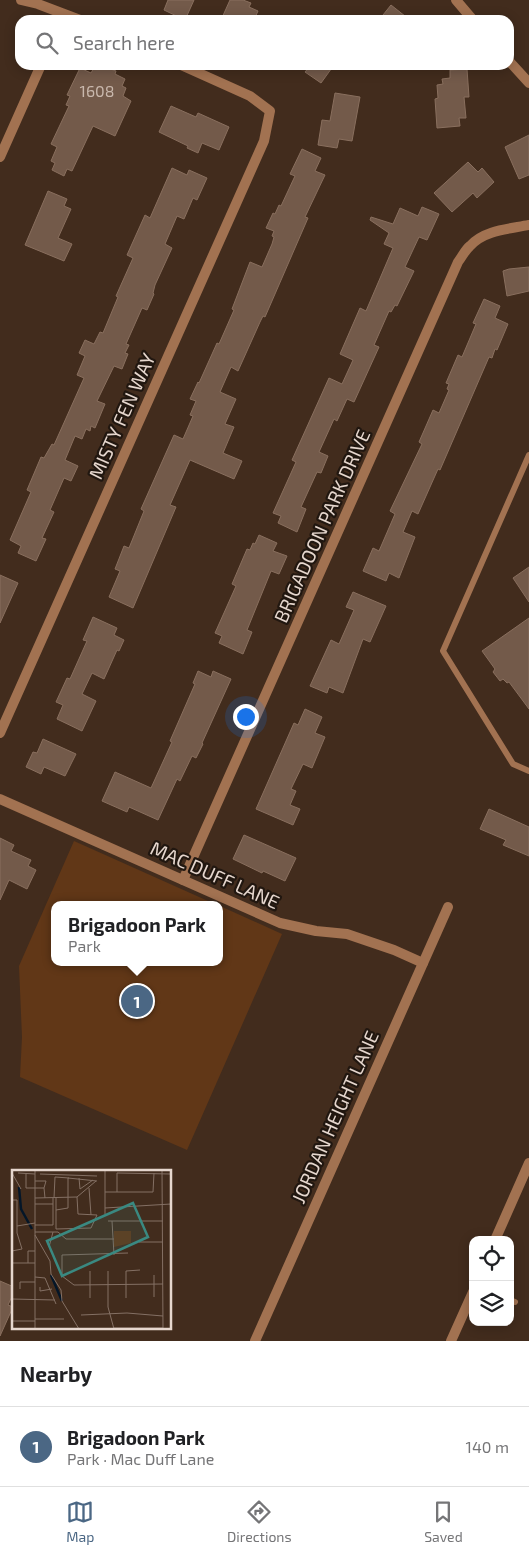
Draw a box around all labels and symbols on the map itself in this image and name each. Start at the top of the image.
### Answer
house number: 1608 [80,81,114,100]
street label: MISTY FEN WAY [84,349,160,482]
street label: BRIGADOON PARK DRIVE [269,426,375,626]
your location [233,704,259,730]
street label: MAC DUFF LANE [147,836,283,913]
pin: 1 [121,982,153,1020]
street label: JORDAN HEIGHT LANE [286,1027,383,1207]
inset map [12,1170,171,1328]

